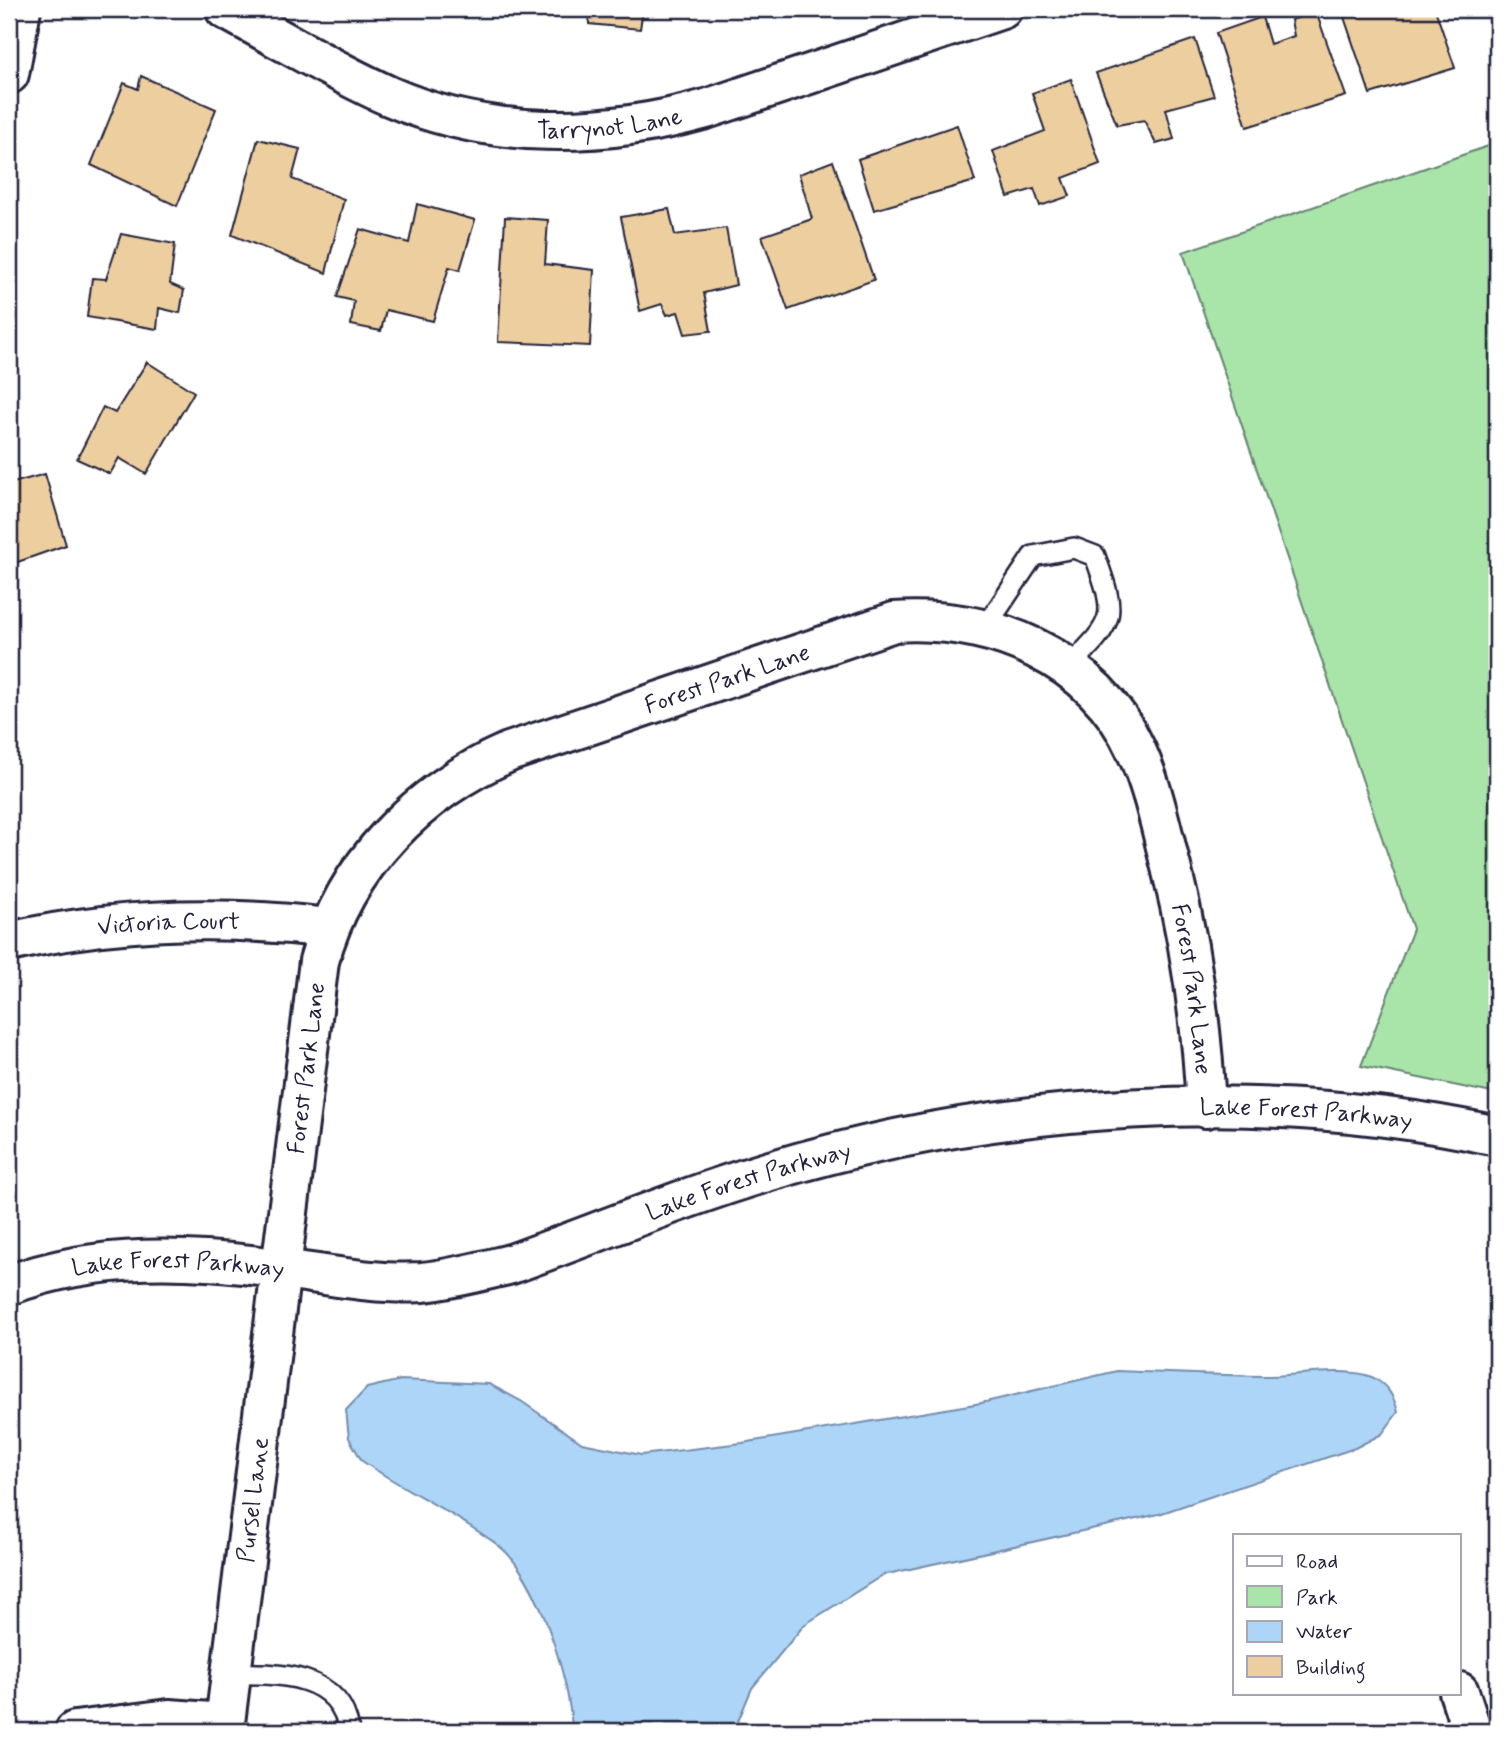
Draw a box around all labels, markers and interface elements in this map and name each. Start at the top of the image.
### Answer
street label: Tarrynot Lane [536,102,685,147]
street label: Forest Park Lane [641,638,814,722]
street label: Forest Park Lane [1163,901,1218,1076]
street label: Victoria Court [96,906,240,944]
street label: Forest Park Lane [281,981,333,1156]
street label: Lake Forest Parkway [1200,1092,1414,1137]
street label: Lake Forest Parkway [642,1136,854,1229]
street label: Lake Forest Parkway [70,1245,286,1286]
street label: Pursel Lane [231,1435,277,1564]
legend [1233,1534,1460,1694]
text: Road [1296,1548,1338,1576]
text: Park [1296,1584,1338,1612]
text: Water [1296,1618,1352,1646]
text: Building [1296,1654,1366,1684]

